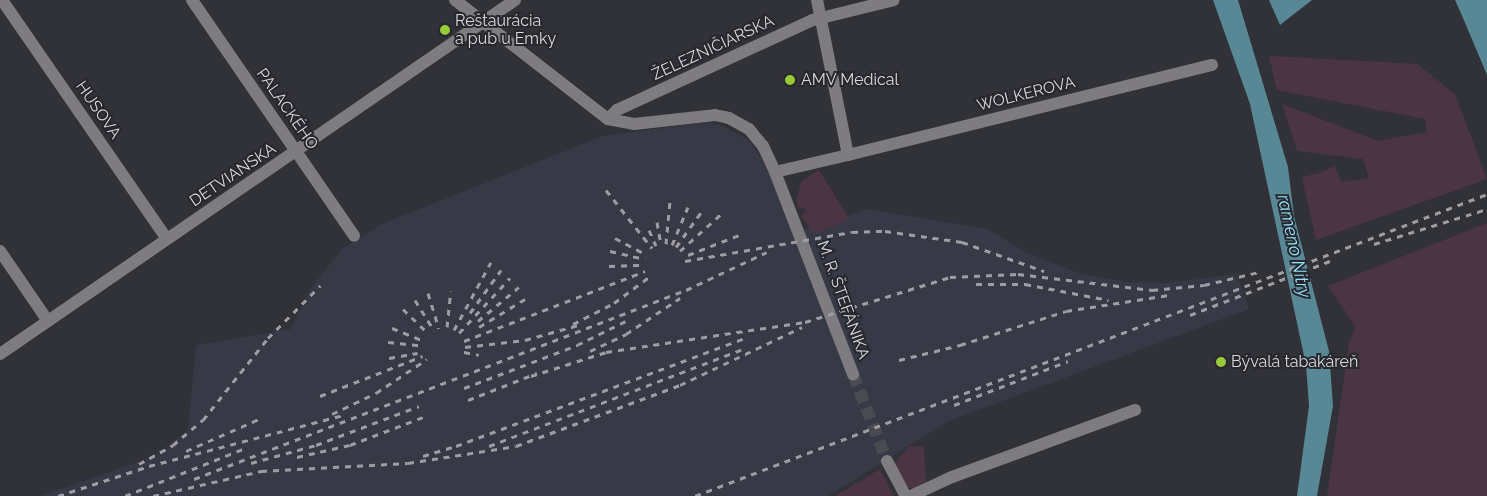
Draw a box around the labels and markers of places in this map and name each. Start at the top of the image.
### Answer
place label: Reštaurácia a pub u Emky [455,11,556,49]
marker: Reštaurácia a pub u Emky [439,24,451,36]
place label: AMV Medical [801,70,899,90]
marker: AMV Medical [783,73,797,87]
place label: Bývalá tabakáreň [1231,352,1358,372]
marker: Bývalá tabakáreň [1215,356,1227,368]

